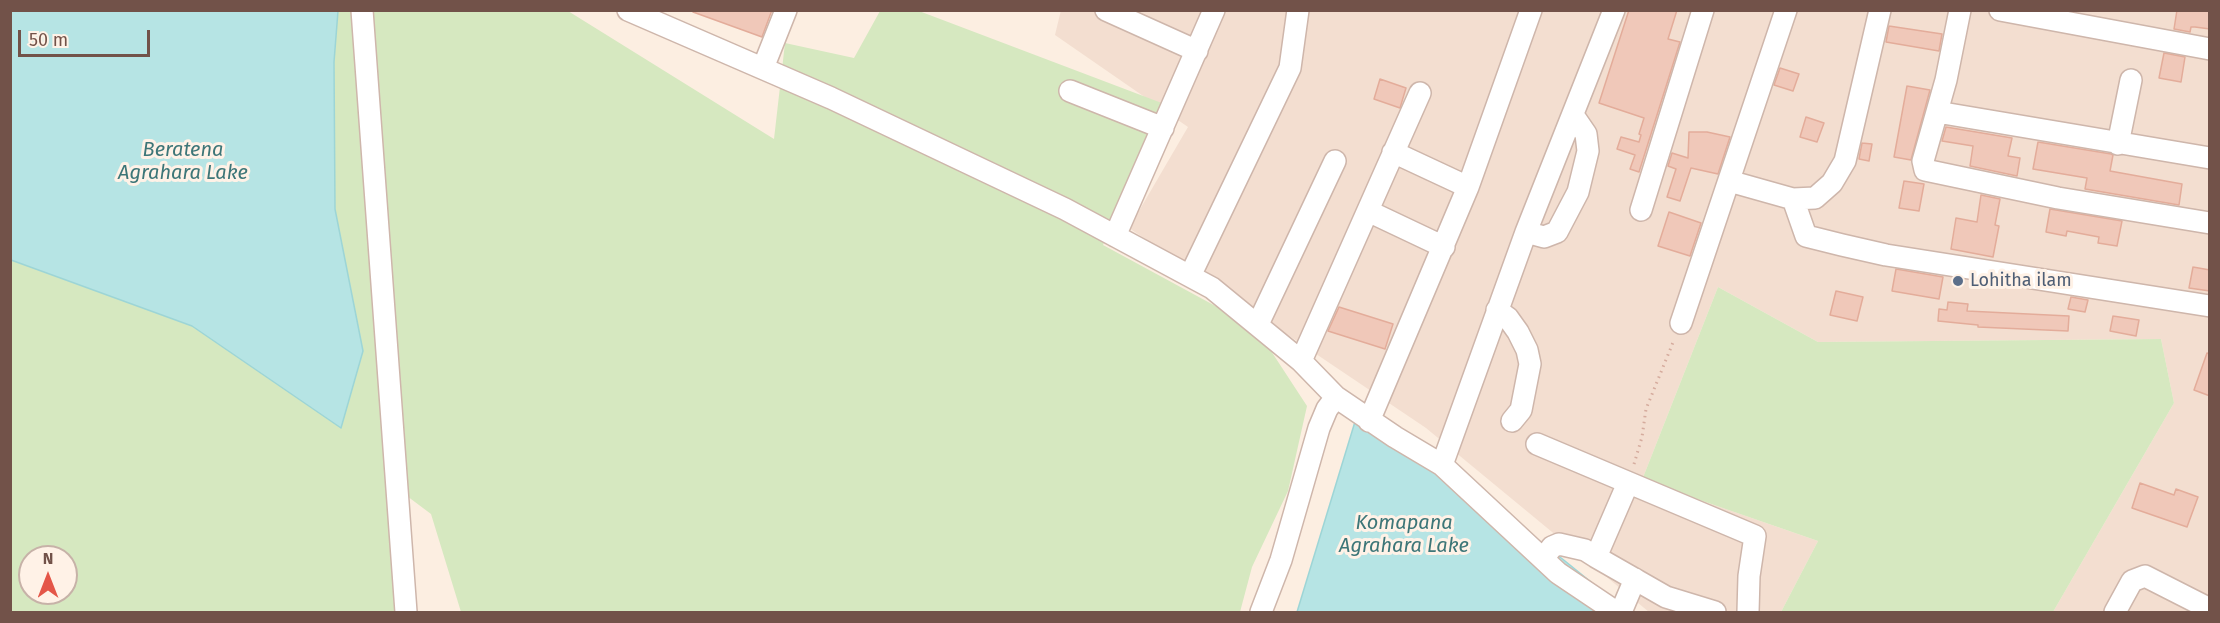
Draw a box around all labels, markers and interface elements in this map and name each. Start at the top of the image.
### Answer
scale bar [21,18,153,56]
text: 50 m [29,29,68,51]
water label: Beratena Agrahara Lake [118,138,248,185]
place label: Lohitha ilam [1970,270,2072,292]
marker: Lohitha ilam [1951,274,1965,288]
water label: Komapana Agrahara Lake [1339,511,1469,558]
north arrow [18,545,78,605]
text: N [43,549,53,568]

